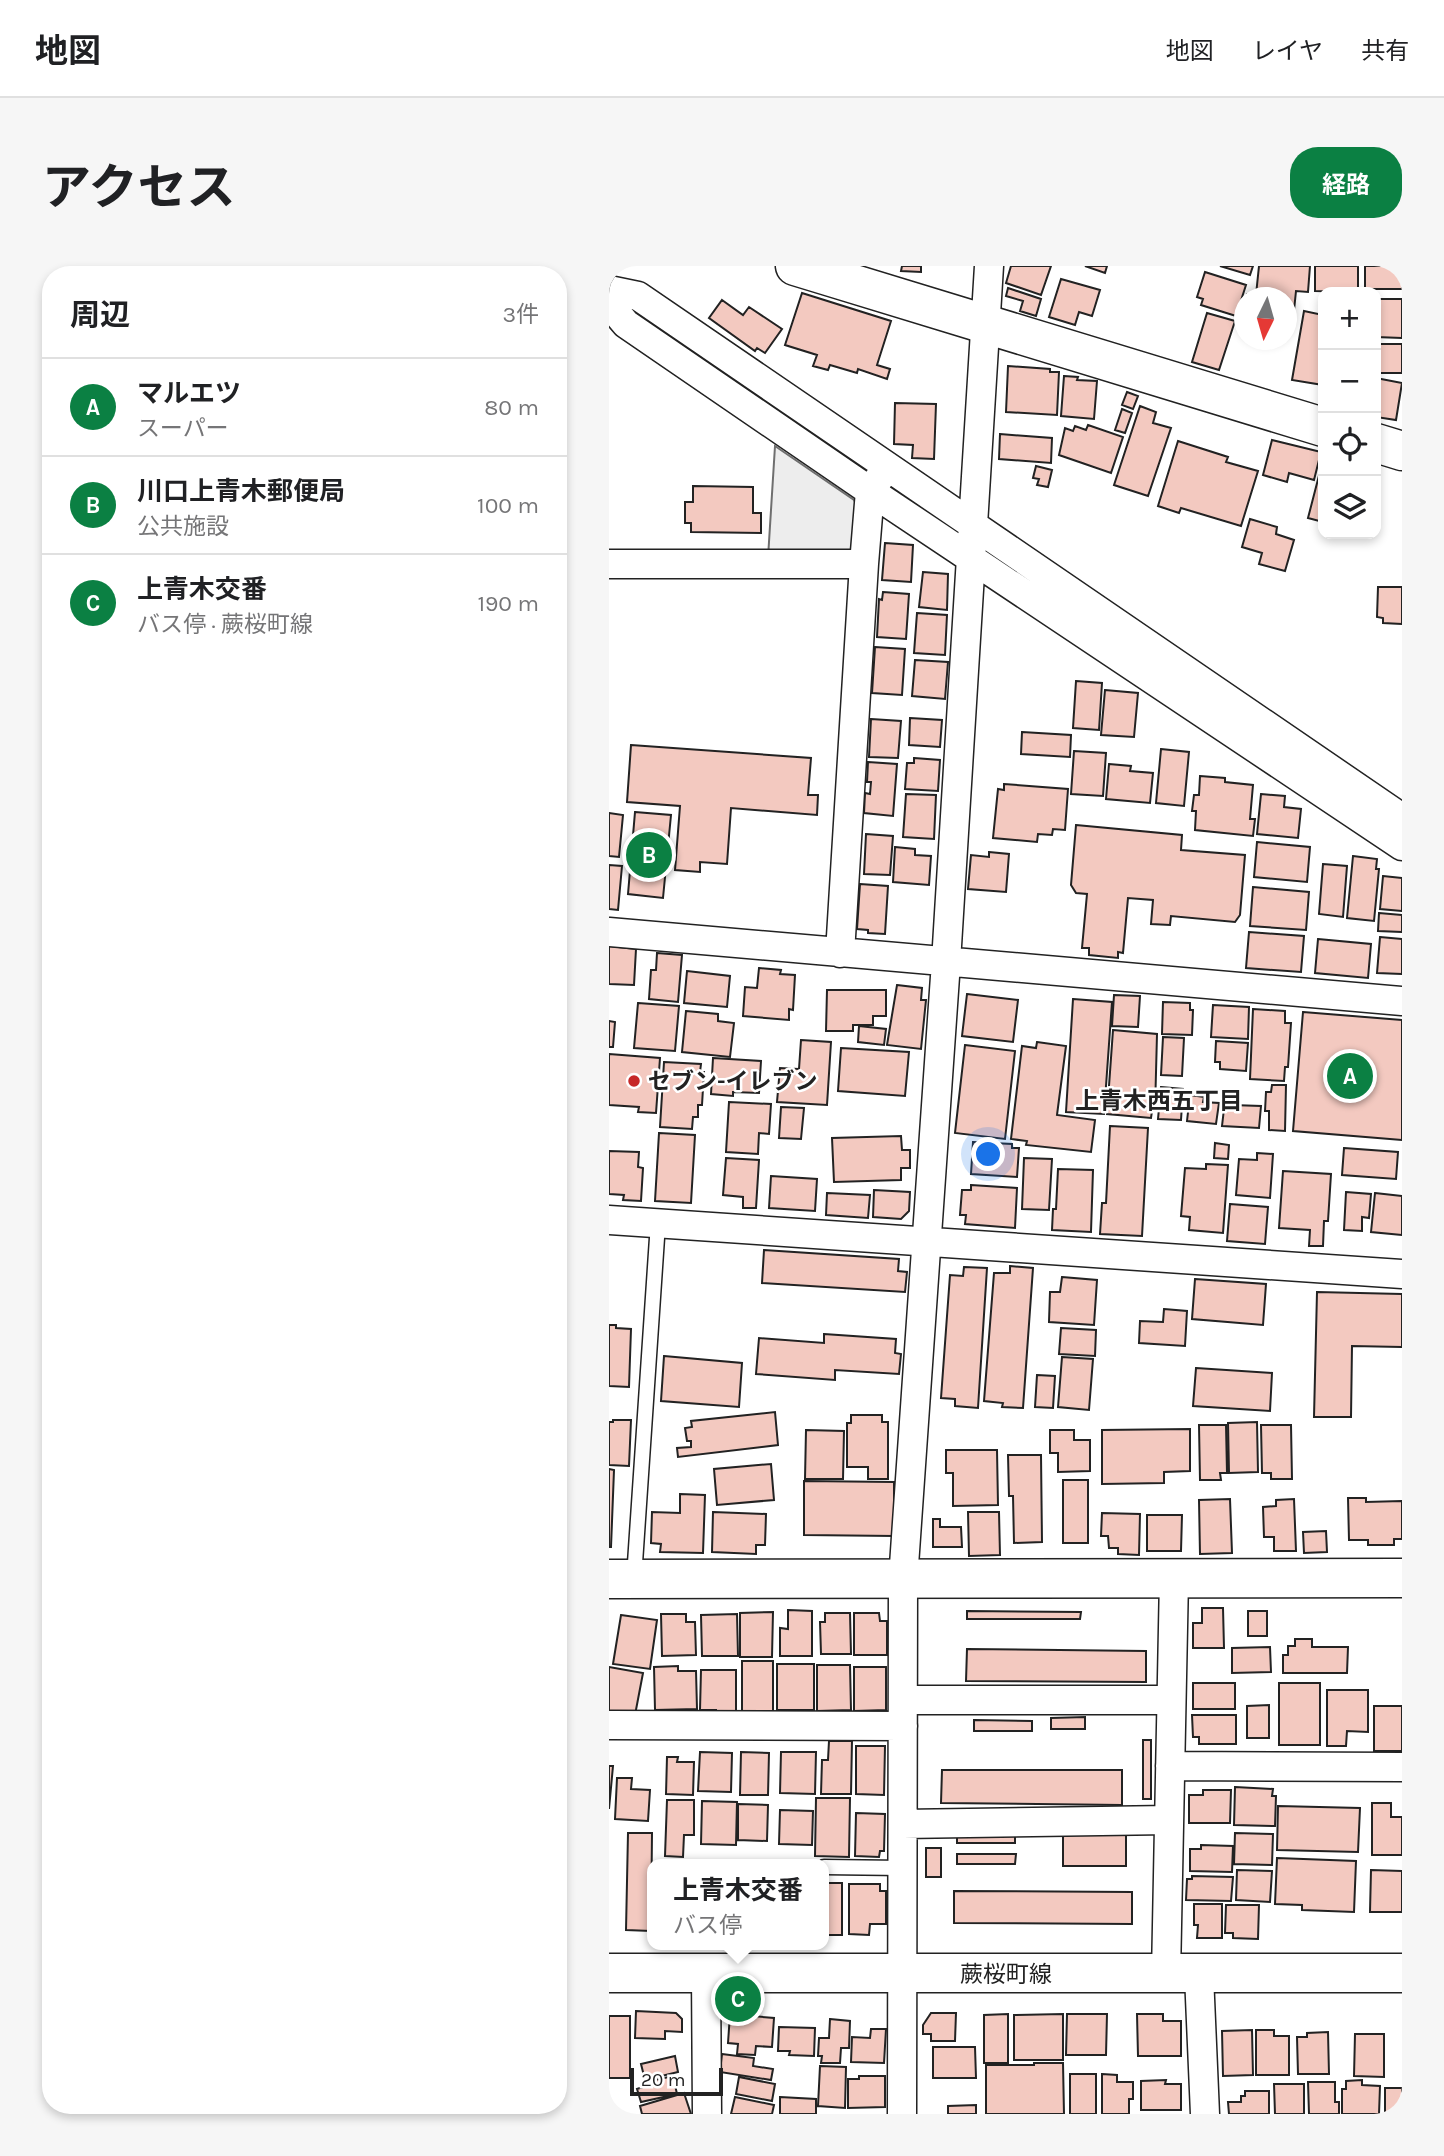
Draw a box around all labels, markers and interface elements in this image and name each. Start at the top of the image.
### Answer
text: 地図 [35,32,101,70]
text: 地図 [1166,37,1214,65]
text: レイヤ [1252,37,1323,65]
text: 共有 [1361,37,1409,65]
button: 経路 [1290,147,1402,218]
text: アクセス [42,159,236,216]
north arrow [1234,287,1297,350]
map controls [1318,287,1381,539]
button: + [1318,287,1381,350]
text: 周辺 [70,297,130,333]
text: 3件 [502,301,539,328]
button: − [1318,350,1381,413]
text: マルエツ [137,378,241,409]
text: A [86,394,100,421]
text: 80 m [484,394,539,421]
button: locate [1318,413,1381,476]
text: スーパー [137,415,229,442]
text: 川口上青木郵便局 [137,476,345,507]
button: layers [1318,476,1381,539]
text: B [86,492,100,519]
text: 100 m [477,492,539,519]
text: 公共施設 [137,513,229,540]
text: 上青木交番 [137,574,267,605]
text: C [86,590,100,617]
text: 190 m [477,590,539,617]
text: バス停 · 蕨桜町線 [137,611,313,638]
pin: B [626,829,672,881]
pin: A [1327,1050,1373,1102]
place label: セブン-イレブン [648,1068,818,1095]
marker: セブン-イレブン [626,1073,642,1089]
district label: 上青木西五丁目 [1075,1087,1243,1115]
your location [971,1137,1005,1171]
popup [647,1859,829,1950]
text: 上青木交番 [673,1875,803,1906]
text: バス停 [673,1912,742,1939]
street label: 蕨桜町線 [960,1961,1052,1988]
pin: C [715,1973,761,2025]
scale bar [630,2065,723,2097]
text: 20 m [641,2069,686,2091]

